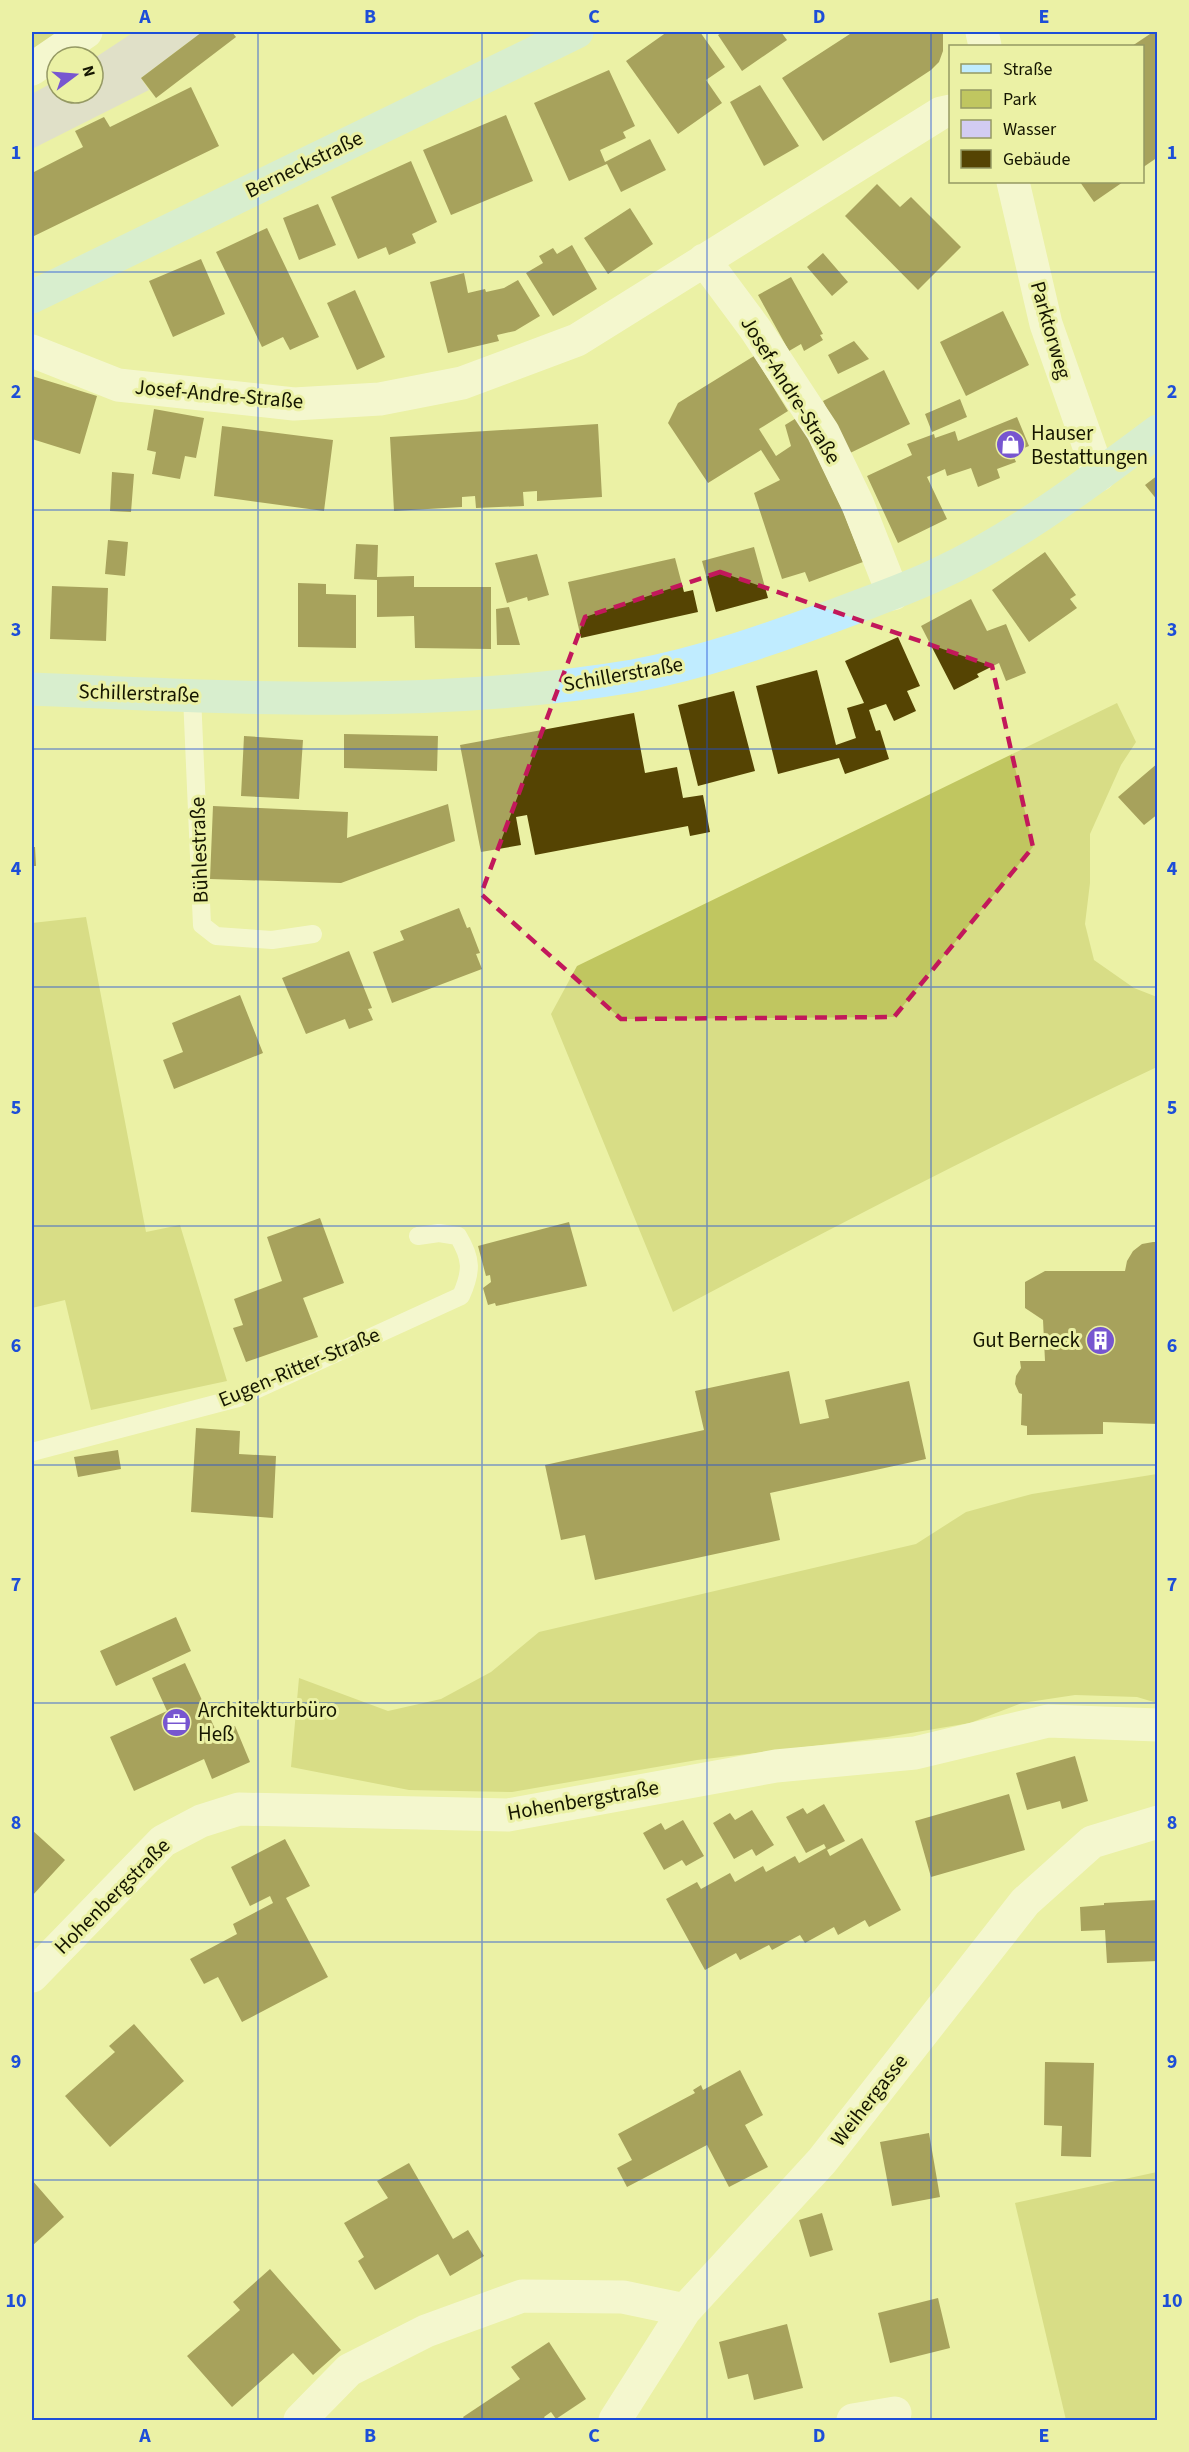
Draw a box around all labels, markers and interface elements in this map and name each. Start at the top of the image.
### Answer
text: A [138,3,151,31]
text: B [364,3,376,31]
text: C [588,3,600,31]
text: D [813,3,825,31]
text: E [1039,3,1049,31]
north arrow [45,45,105,105]
legend [949,45,1144,183]
text: Straße [1003,57,1053,82]
text: N [76,63,100,79]
text: Park [1003,87,1037,112]
text: Wasser [1003,117,1057,142]
street label: Berneckstraße [240,123,368,205]
text: 1 [11,139,21,167]
text: 1 [1167,139,1177,167]
text: Gebäude [1003,147,1071,172]
street label: Parktorweg [1023,278,1079,383]
street label: Josef-Andre-Straße [733,310,849,470]
street label: Josef-Andre-Straße [133,372,305,416]
text: 2 [11,378,21,406]
text: 2 [1167,378,1177,406]
place label: Hauser Bestattungen [1031,418,1148,472]
shop icon: Hauser Bestattungen [994,429,1026,461]
text: 3 [11,616,21,644]
text: 3 [1167,616,1177,644]
street label: Schillerstraße [561,649,685,699]
street label: Schillerstraße [78,676,200,710]
street label: Bühlestraße [182,796,216,904]
text: 4 [11,855,22,883]
text: 4 [1167,855,1178,883]
text: 5 [11,1094,21,1122]
text: 5 [1167,1094,1177,1122]
street label: Eugen-Ritter-Straße [214,1319,384,1415]
building icon: Gut Berneck [1085,1324,1117,1356]
place label: Gut Berneck [972,1325,1081,1355]
text: 6 [11,1332,21,1360]
text: 6 [1167,1332,1177,1360]
text: 7 [11,1571,21,1599]
text: 7 [1167,1571,1177,1599]
place label: Architekturbüro Heß [198,1695,337,1749]
office icon: Architekturbüro Heß [161,1706,193,1738]
street label: Hohenbergstraße [505,1772,661,1828]
text: 8 [11,1809,21,1837]
text: 8 [1167,1809,1177,1837]
street label: Hohenbergstraße [47,1831,177,1961]
street label: Weihergasse [823,2047,915,2153]
text: 9 [11,2048,21,2076]
text: 9 [1167,2048,1177,2076]
text: 10 [5,2287,27,2315]
text: 10 [1161,2287,1183,2315]
text: A [138,2422,151,2450]
text: B [364,2422,376,2450]
text: C [588,2422,600,2450]
text: D [813,2422,825,2450]
text: E [1039,2422,1049,2450]

